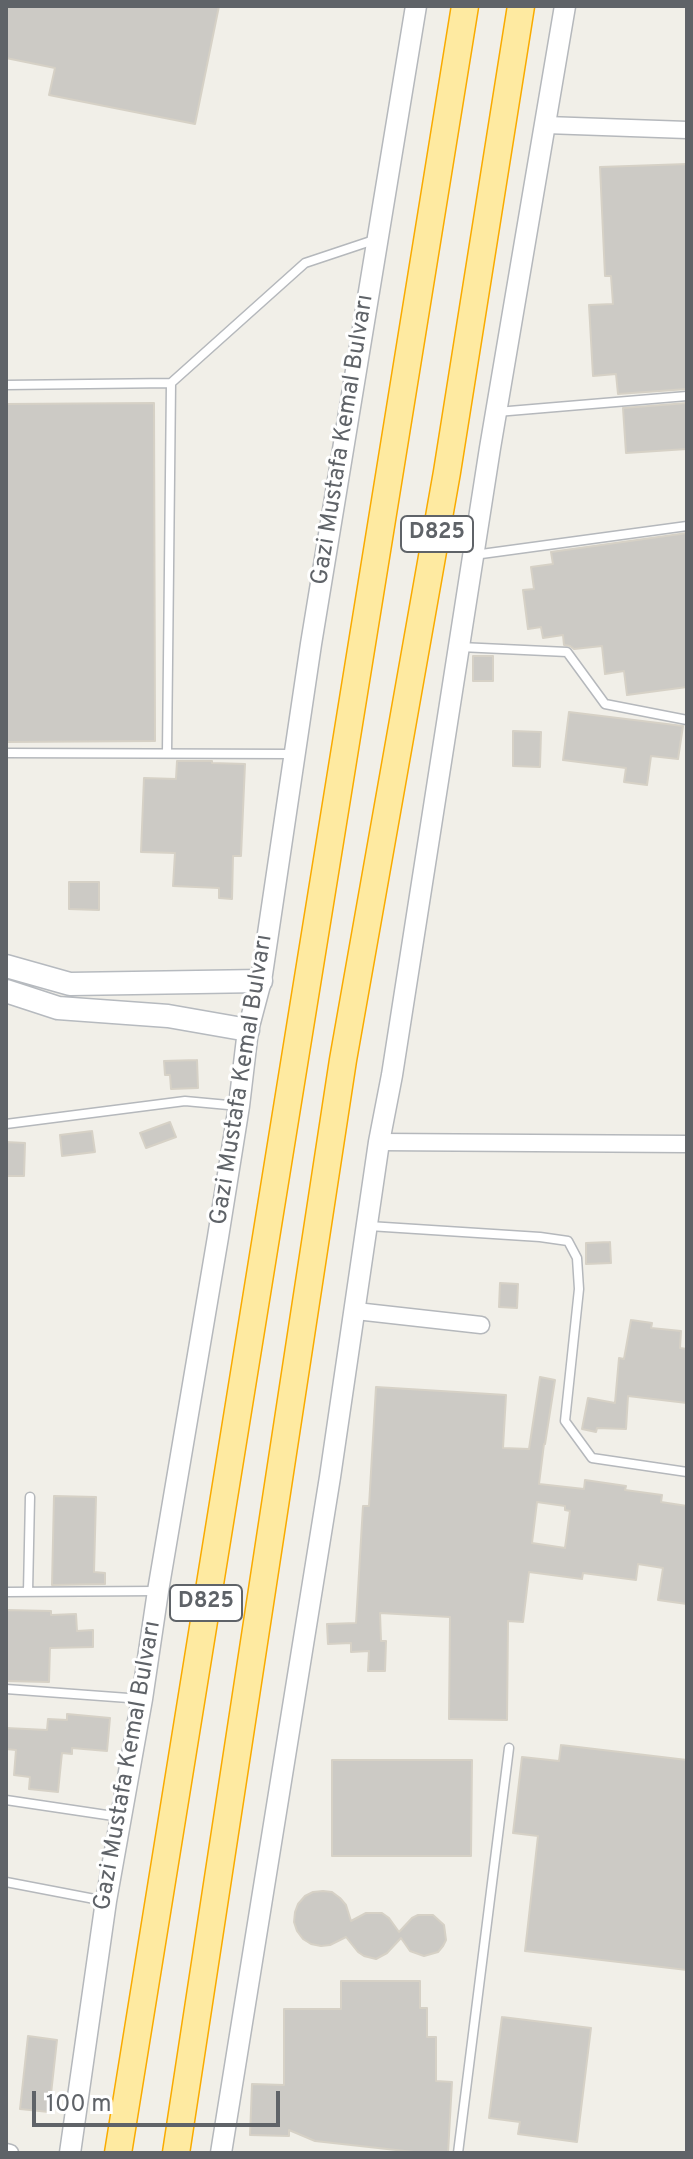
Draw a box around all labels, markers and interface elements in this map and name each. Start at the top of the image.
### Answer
street label: Gazi Mustafa Kemal Bulvarı [307,293,381,587]
road number: D825 [401,516,473,552]
street label: Gazi Mustafa Kemal Bulvarı [206,933,280,1227]
road number: D825 [170,1585,242,1621]
street label: Gazi Mustafa Kemal Bulvarı [89,1619,169,1913]
scale bar [36,2075,284,2125]
text: 100 m [46,2090,112,2120]

